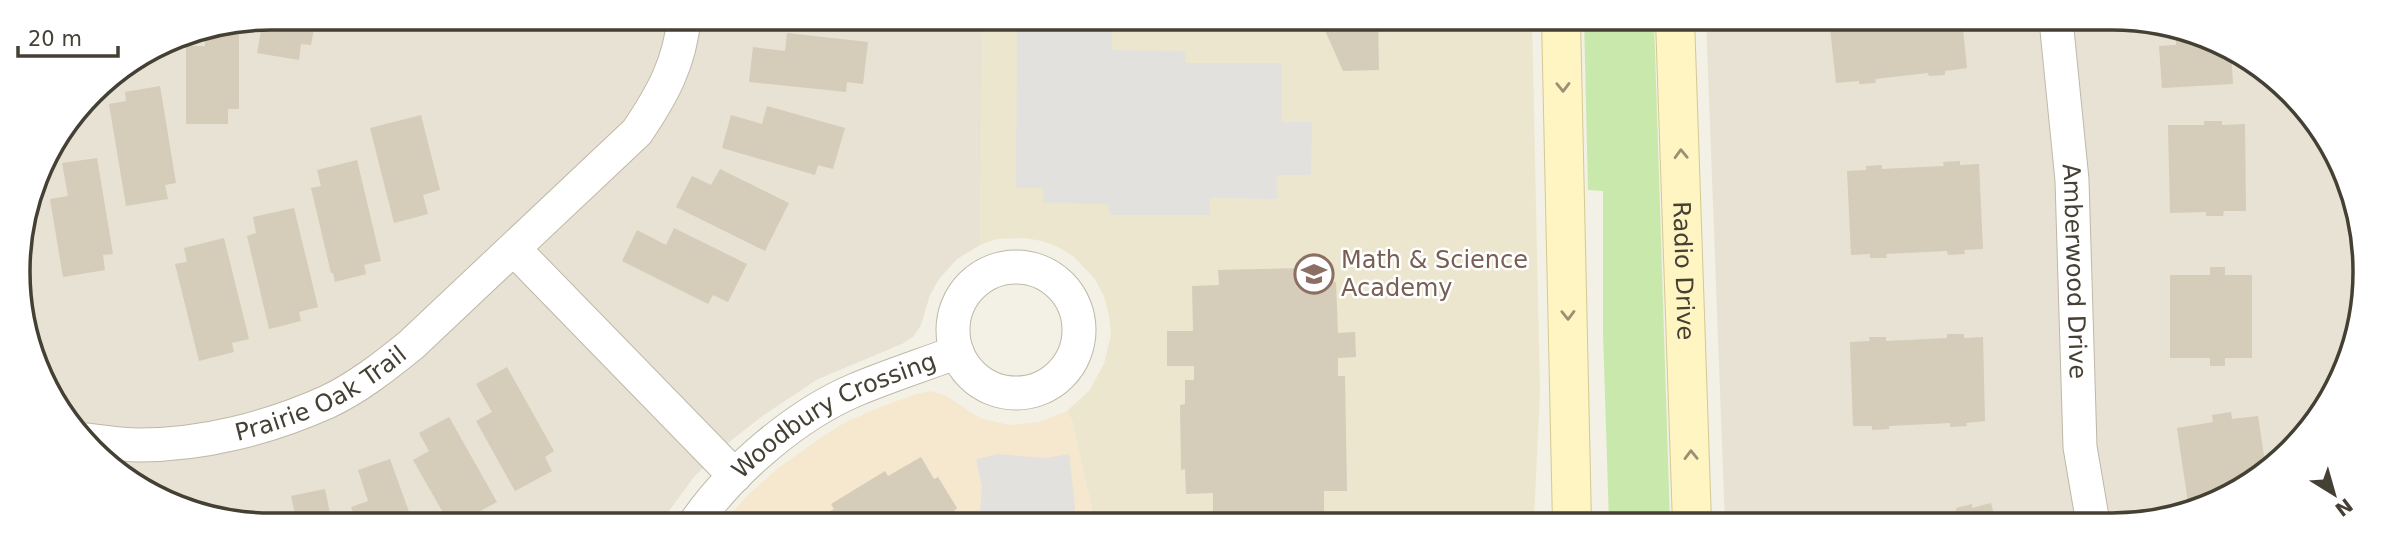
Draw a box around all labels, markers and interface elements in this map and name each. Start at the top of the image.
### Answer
scale bar [18,14,117,58]
text: 20 m [28,27,82,51]
one-way arrow [1555,82,1570,93]
one-way arrow [1673,149,1688,160]
street label: Amberwood Drive [2056,162,2092,379]
street label: Radio Drive [1667,201,1700,341]
place label: Math & Science Academy [1341,246,1528,302]
school or university icon: Math & Science Academy [1293,253,1335,295]
one-way arrow [1561,309,1576,320]
street label: Prairie Oak Trail [232,340,412,447]
street label: Woodbury Crossing [726,347,940,484]
one-way arrow [1683,449,1698,460]
north arrow [2299,459,2369,529]
text: N [2331,494,2357,521]

